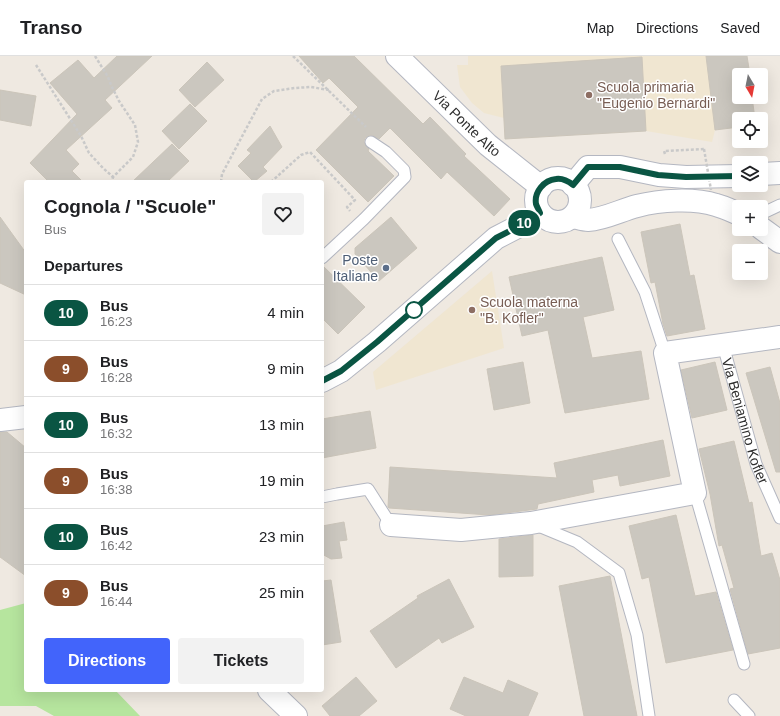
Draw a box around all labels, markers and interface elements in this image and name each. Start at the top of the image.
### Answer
text: Transo [20,17,82,38]
text: Map [587,20,614,36]
text: Directions [636,20,698,36]
text: Saved [720,20,760,36]
north arrow [732,68,768,104]
map controls [732,68,768,280]
place label: Scuola primaria "Eugenio Bernardi" [597,79,715,111]
street label: Via Ponte Alto [429,87,504,160]
marker: Scuola primaria "Eugenio Bernardi" [584,90,594,100]
button: locate [732,112,768,148]
button: layers [732,156,768,192]
button: heart [262,193,304,235]
text: Cognola / "Scuole" [44,196,216,217]
button: + [732,200,768,236]
line badge: 10 [506,210,542,236]
text: 10 [516,215,532,231]
text: Bus [44,222,66,237]
button: − [732,244,768,280]
place label: Poste Italiane [333,252,378,284]
text: Departures [44,257,123,274]
marker: Poste Italiane [381,263,391,273]
place label: Scuola materna "B. Kofler" [480,294,578,326]
text: Bus [100,297,128,314]
unlabelled marker [405,301,423,319]
text: 4 min [267,304,304,321]
text: 10 [58,305,74,321]
marker: Scuola materna "B. Kofler" [467,305,477,315]
text: 16:23 [100,314,133,329]
text: Bus [100,353,128,370]
street label: Via Beniamino Kofler [719,356,772,487]
text: 9 min [267,360,304,377]
text: 9 [62,361,70,377]
text: 16:28 [100,370,133,385]
text: Bus [100,409,128,426]
text: 13 min [259,416,304,433]
text: 10 [58,417,74,433]
text: 16:32 [100,426,133,441]
text: Bus [100,465,128,482]
text: 19 min [259,472,304,489]
text: 9 [62,473,70,489]
text: 16:38 [100,482,133,497]
text: Bus [100,521,128,538]
text: 23 min [259,528,304,545]
text: 10 [58,529,74,545]
text: 16:42 [100,538,133,553]
text: Bus [100,577,128,594]
text: 25 min [259,584,304,601]
text: 9 [62,585,70,601]
text: 16:44 [100,594,133,609]
button: Directions [44,638,170,684]
button: Tickets [178,638,304,684]

